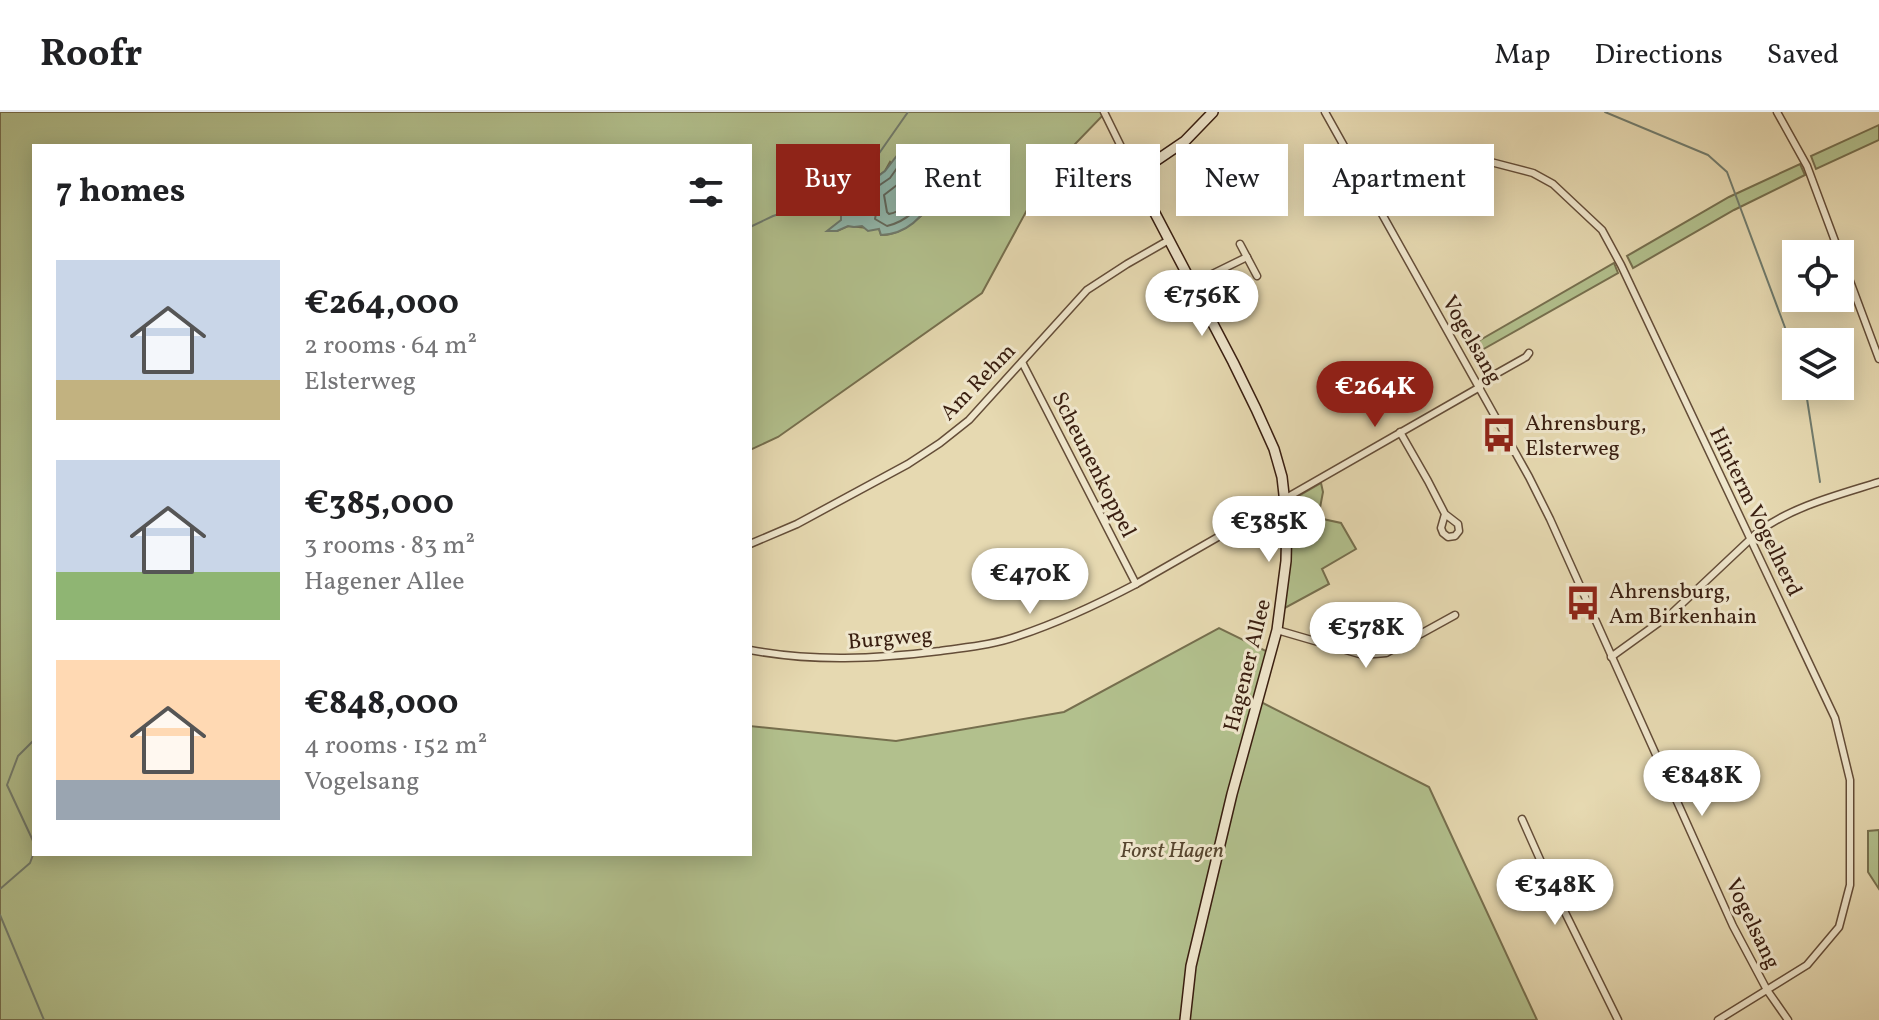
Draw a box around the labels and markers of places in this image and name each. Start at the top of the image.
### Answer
pin: €756K [1146,270,1258,338]
pin: €264K [1319,361,1431,429]
place label: Ahrensburg, Elsterweg [1525,409,1646,465]
bus stop icon: Ahrensburg, Elsterweg [1480,416,1518,454]
pin: €385K [1213,496,1325,564]
pin: €470K [974,548,1086,616]
place label: Ahrensburg, Am Birkenhain [1609,577,1757,633]
bus stop icon: Ahrensburg, Am Birkenhain [1564,584,1602,622]
pin: €578K [1310,602,1422,670]
pin: €848K [1646,750,1758,818]
pin: €348K [1499,859,1611,927]

